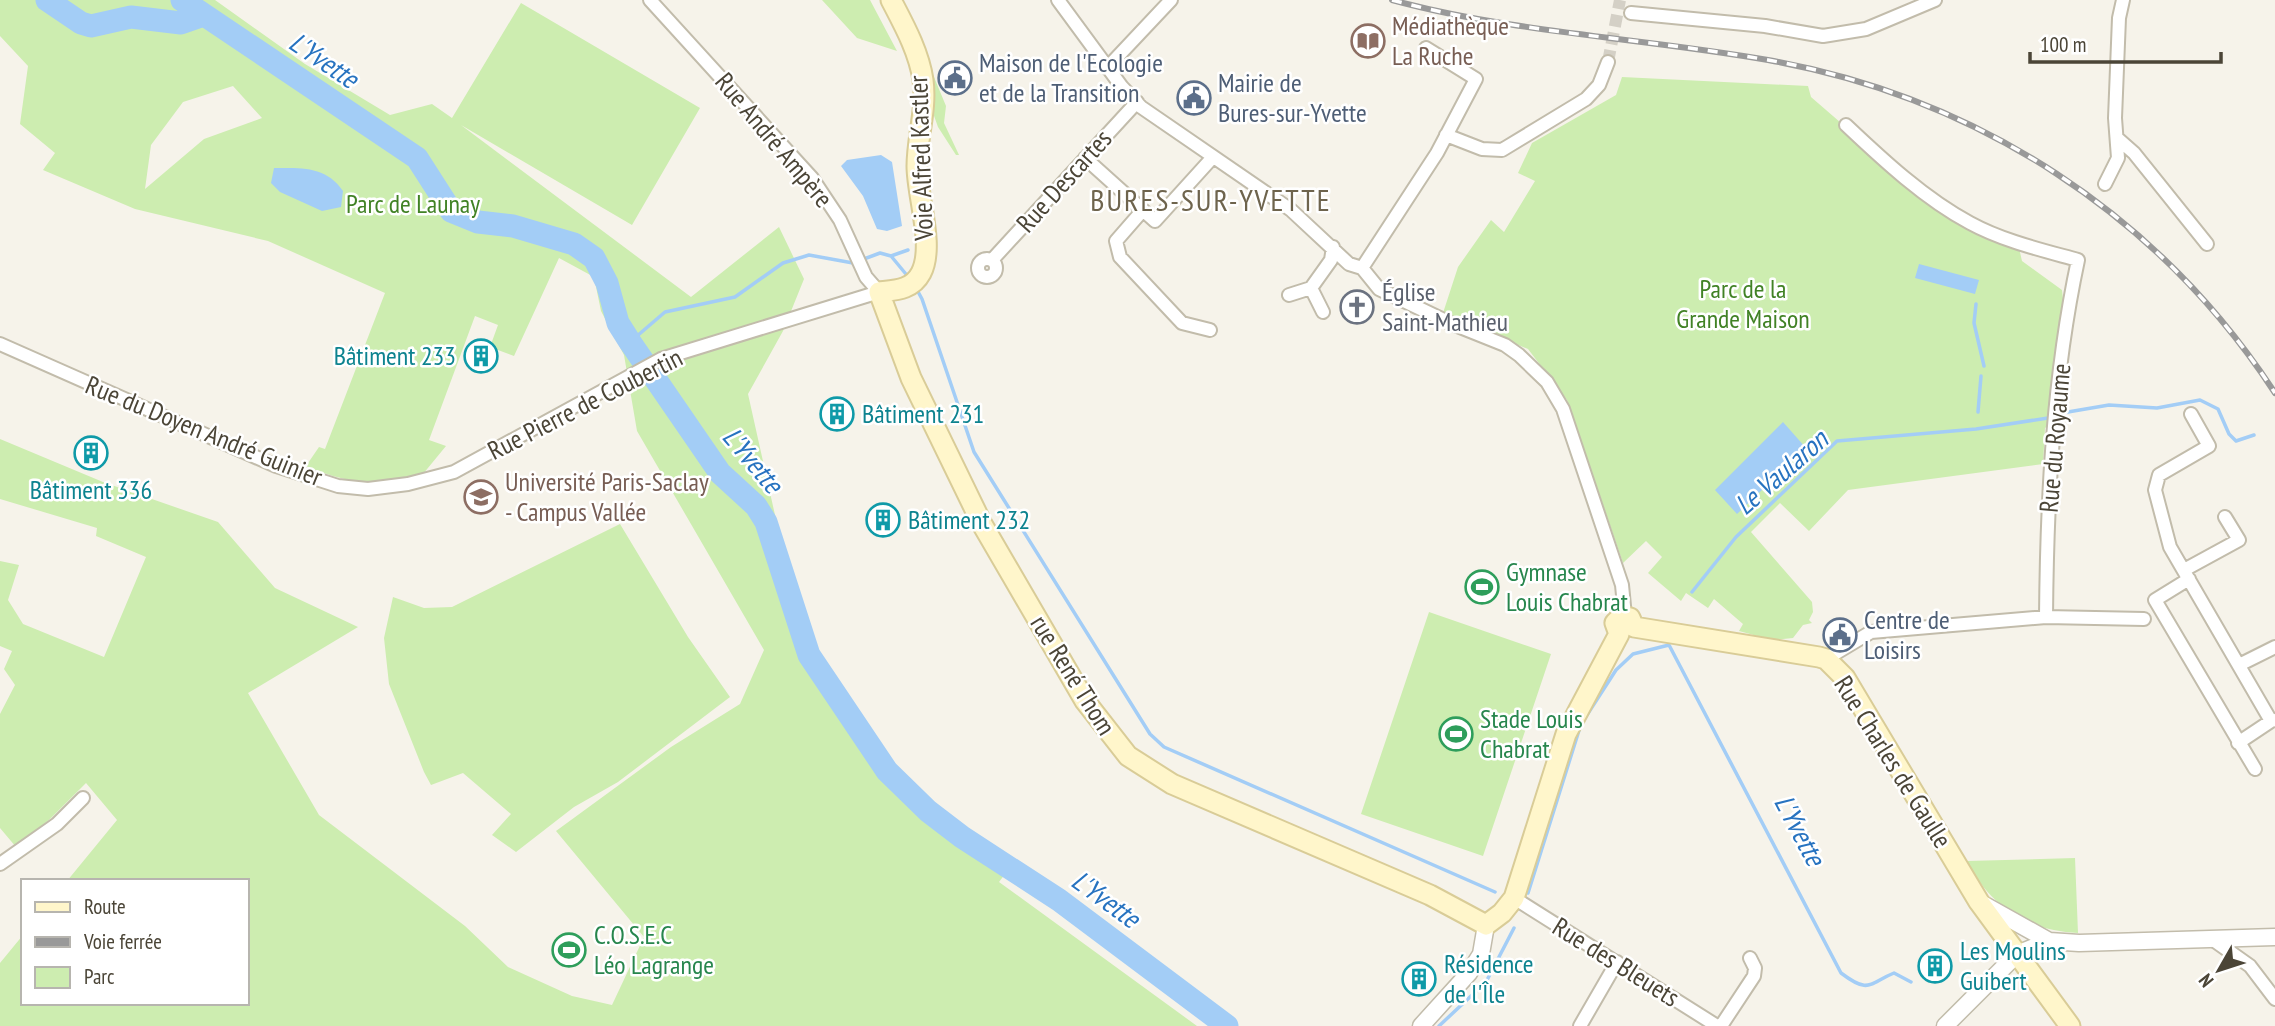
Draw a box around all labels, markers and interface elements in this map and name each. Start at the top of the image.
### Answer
place label: Médiathèque La Ruche [1392,9,1509,72]
scale bar [2030,21,2221,65]
library icon: Médiathèque La Ruche [1349,22,1387,60]
water label: L'Yvette [283,23,368,97]
text: 100 m [2040,31,2086,58]
place label: Maison de l'Ecologie et de la Transition [979,46,1163,109]
public building icon: Maison de l'Ecologie et de la Transition [936,59,974,97]
street label: Rue André Ampère [708,65,840,214]
place label: Mairie de Bures-sur-Yvette [1218,66,1367,129]
street label: Voie Alfred Kastler [901,75,940,242]
public building icon: Mairie de Bures-sur-Yvette [1175,79,1213,117]
street label: Rue Descartes [1009,122,1118,239]
district label: BURES-SUR-YVETTE [1090,180,1332,219]
park label: Parc de Launay [346,187,480,220]
park label: Parc de la Grande Maison [1676,272,1810,335]
place label: Église Saint-Mathieu [1382,275,1508,338]
church icon: Église Saint-Mathieu [1338,288,1376,326]
building icon: Bâtiment 233 [462,337,500,375]
place label: Bâtiment 233 [334,339,456,372]
street label: Rue Pierre de Coubertin [482,340,688,467]
street label: Rue du Royaume [2032,362,2077,514]
street label: Rue du Doyen André Guinier [81,368,327,493]
building icon: Bâtiment 231 [818,395,856,433]
place label: Bâtiment 231 [862,397,984,430]
water label: L'Yvette [715,419,793,502]
water label: Le Vaularon [1726,420,1836,522]
building icon: Bâtiment 336 [72,434,110,472]
place label: Université Paris-Saclay - Campus Vallée [505,465,709,528]
place label: Bâtiment 336 [30,473,152,506]
school or university icon: Université Paris-Saclay - Campus Vallée [462,478,500,516]
building icon: Bâtiment 232 [864,501,902,539]
place label: Bâtiment 232 [908,503,1030,536]
place label: Gymnase Louis Chabrat [1506,555,1628,618]
sports icon: Gymnase Louis Chabrat [1463,568,1501,606]
place label: Centre de Loisirs [1864,603,1950,666]
street label: rue René Thom [1024,609,1123,741]
public building icon: Centre de Loisirs [1821,616,1859,654]
street label: Rue Charles de Gaulle [1827,670,1960,854]
place label: Stade Louis Chabrat [1480,702,1583,765]
sports icon: Stade Louis Chabrat [1437,715,1475,753]
water label: L'Yvette [1766,788,1836,874]
water label: L'Yvette [1065,861,1150,937]
legend [21,879,248,1005]
text: Route [84,893,126,920]
street label: Rue des Bleuets [1547,910,1686,1014]
place label: C.O.S.E.C Léo Lagrange [594,918,714,981]
text: Voie ferrée [83,928,162,955]
sports icon: C.O.S.E.C Léo Lagrange [550,931,588,969]
place label: Les Moulins Guibert [1960,934,2066,997]
north arrow [2184,935,2254,1005]
place label: Résidence de l'Île [1444,947,1534,1010]
building icon: Les Moulins Guibert [1916,947,1954,985]
building icon: Résidence de l'Île [1400,960,1438,998]
text: Parc [84,963,115,990]
text: N [2193,969,2218,992]

